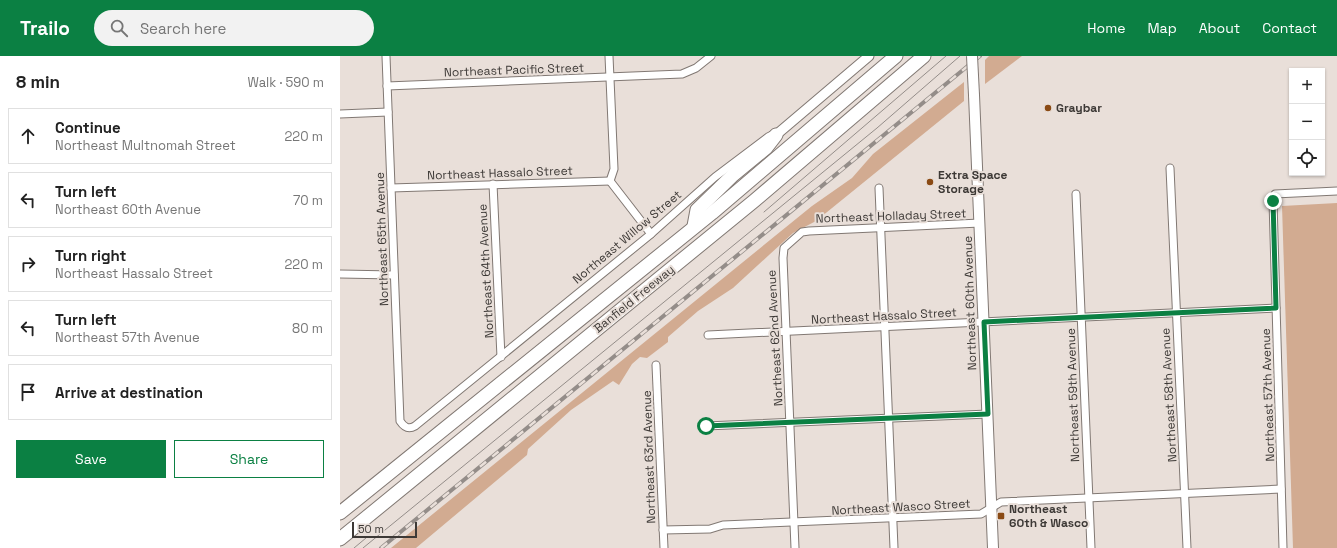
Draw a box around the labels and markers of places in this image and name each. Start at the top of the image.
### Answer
place label: Graybar [1056,100,1102,116]
marker: Graybar [1043,103,1053,113]
place label: Extra Space Storage [938,167,1008,197]
marker: Extra Space Storage [925,177,935,187]
place label: Northeast 60th & Wasco [1009,501,1088,531]
marker: Northeast 60th & Wasco [996,511,1006,521]

